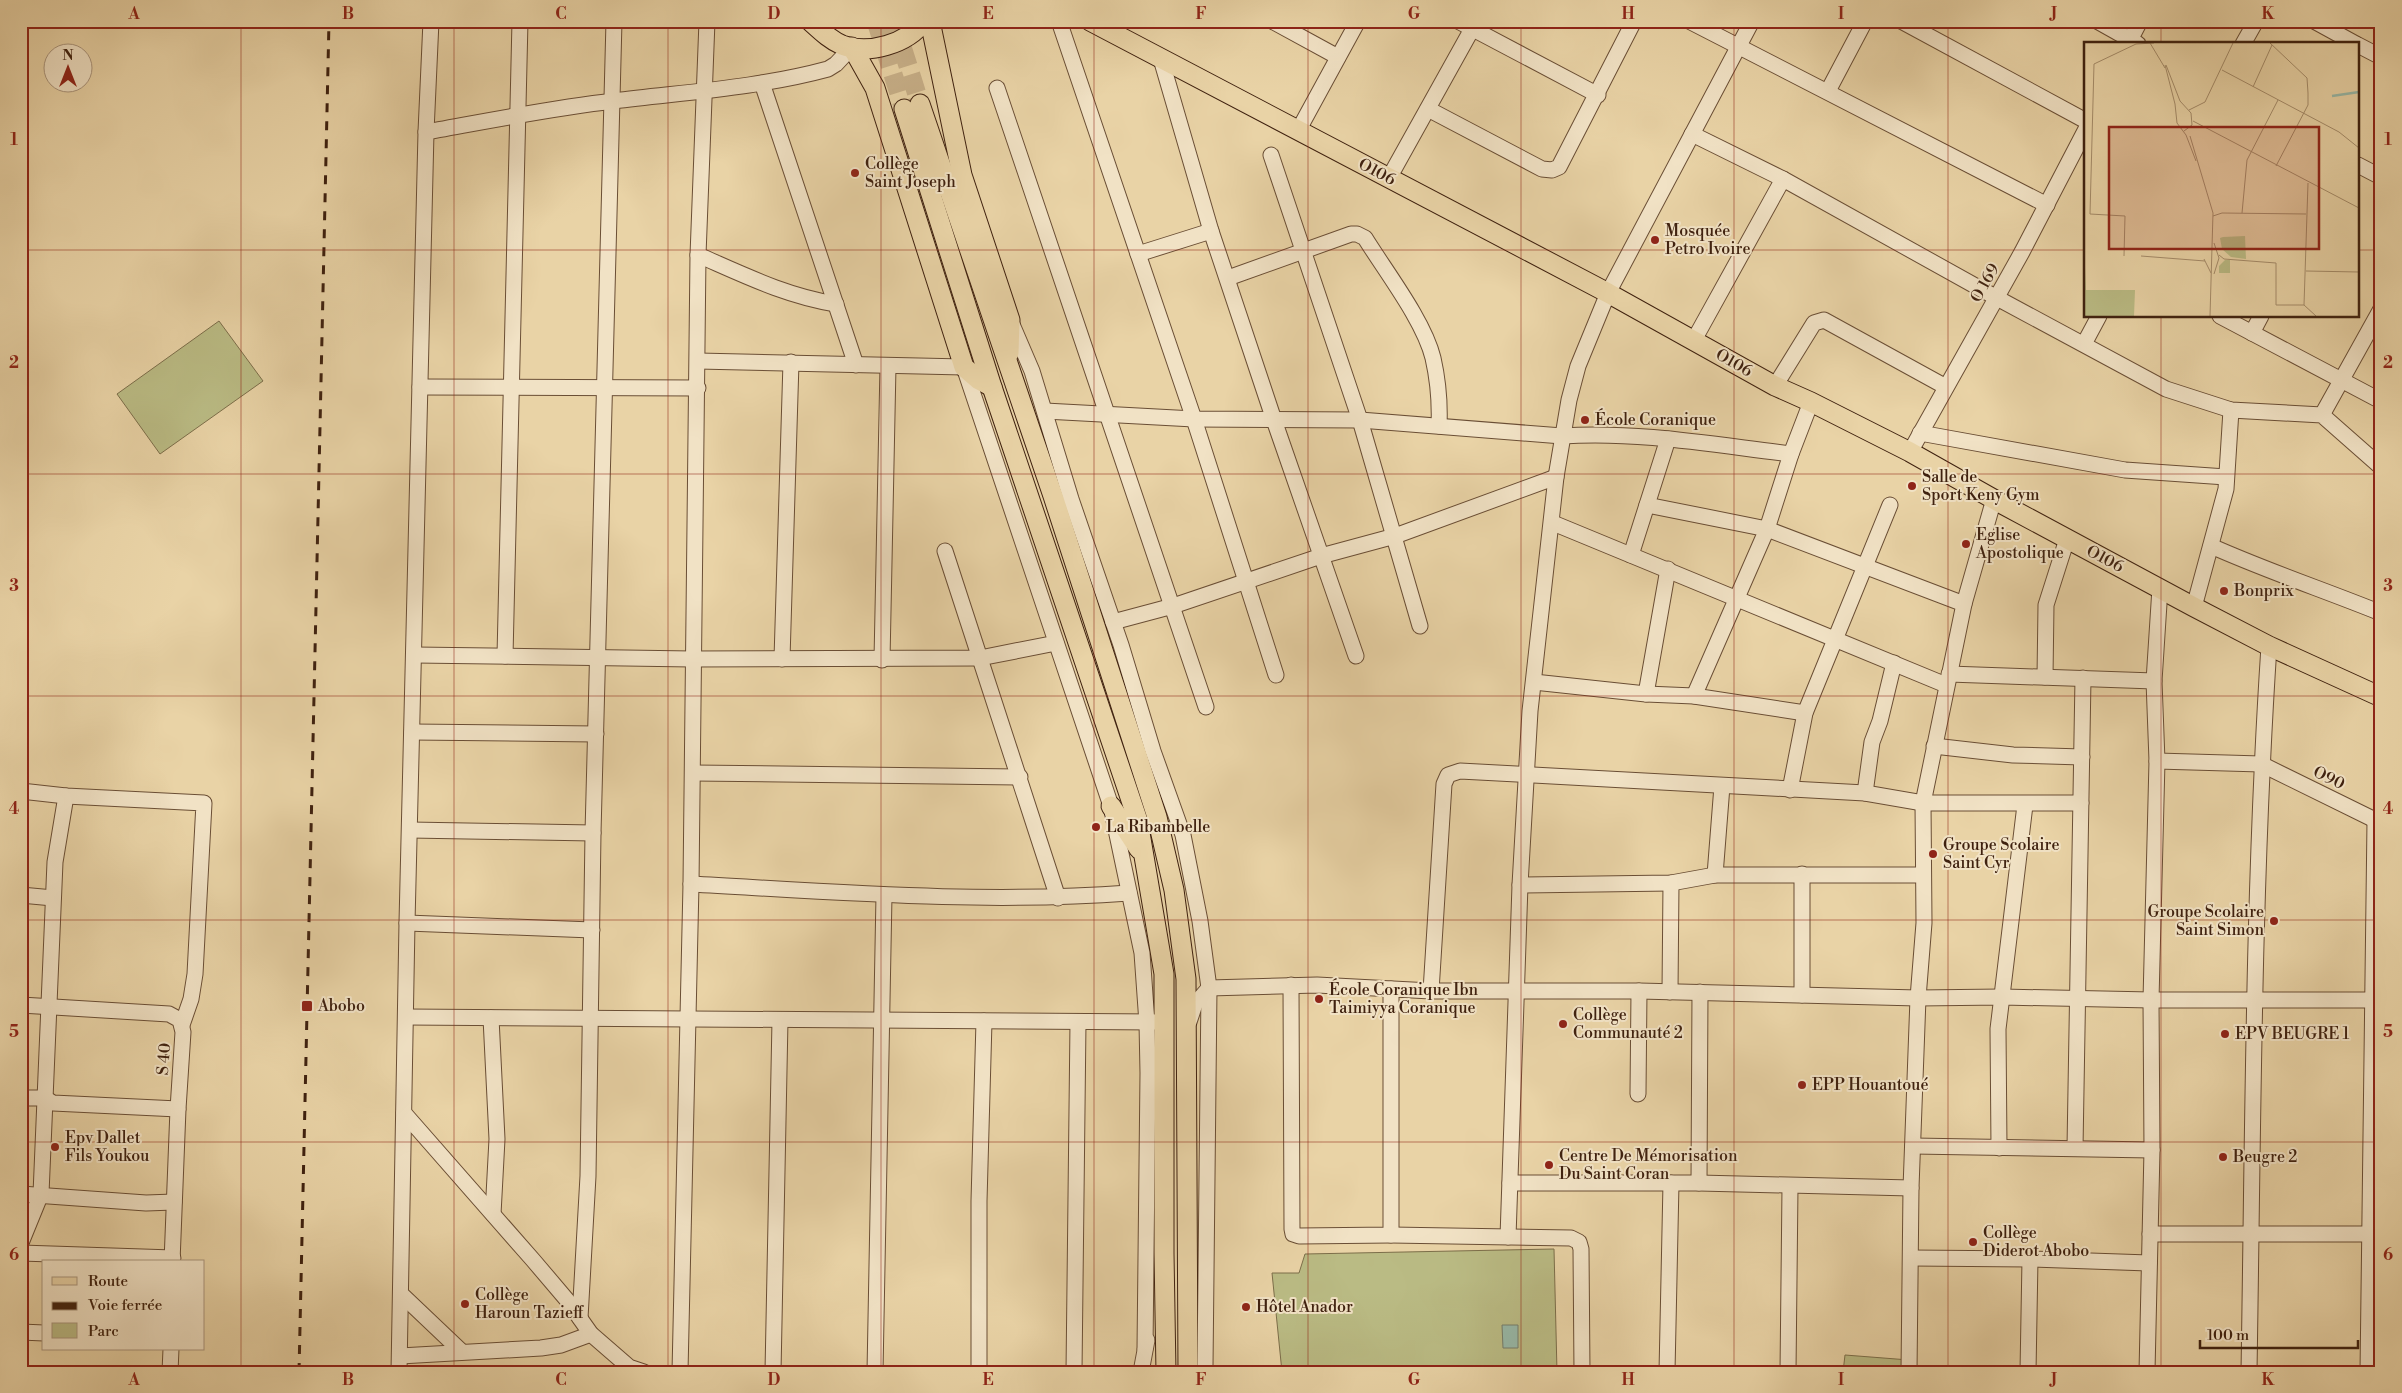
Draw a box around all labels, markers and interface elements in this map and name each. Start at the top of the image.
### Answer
text: A [127,4,140,24]
text: B [342,4,354,24]
text: C [555,4,567,24]
text: D [768,4,781,24]
text: E [982,4,994,24]
text: F [1195,4,1207,24]
text: G [1408,4,1421,24]
text: H [1621,4,1635,24]
text: I [1838,4,1844,24]
text: J [2049,4,2057,24]
text: K [2262,4,2276,24]
north arrow [42,42,92,92]
inset map [2084,42,2360,318]
text: N [62,47,74,65]
text: 1 [10,130,18,150]
text: 1 [2384,130,2392,150]
place label: Collège Saint Joseph [865,154,956,192]
street label: O106 [1355,154,1399,190]
marker: Collège Saint Joseph [849,167,861,179]
place label: Mosquée Petro Ivoire [1665,221,1750,259]
marker: Mosquée Petro Ivoire [1649,234,1661,246]
street label: O 169 [1966,260,2004,306]
street label: O106 [1712,345,1756,382]
text: 2 [9,353,19,373]
text: 2 [2383,353,2393,373]
place label: École Coranique [1595,408,1716,430]
marker: École Coranique [1579,414,1591,426]
place label: Salle de Sport Keny Gym [1922,467,2040,505]
marker: Salle de Sport Keny Gym [1906,480,1918,492]
place label: Eglise Apostolique [1975,525,2064,563]
marker: Eglise Apostolique [1960,538,1972,550]
street label: O106 [2083,541,2127,577]
text: 3 [9,576,19,596]
text: 3 [2383,576,2393,596]
place label: Bonprix [2233,581,2295,601]
marker: Bonprix [2218,585,2230,597]
street label: O90 [2310,762,2348,794]
text: 4 [9,799,20,819]
text: 4 [2383,799,2394,819]
place label: La Ribambelle [1106,817,1210,837]
marker: La Ribambelle [1090,821,1102,833]
place label: Groupe Scolaire Saint Cyr [1943,835,2059,873]
marker: Groupe Scolaire Saint Cyr [1927,848,1939,860]
place label: Groupe Scolaire Saint Simon [2148,902,2264,940]
marker: Groupe Scolaire Saint Simon [2268,915,2280,927]
place label: École Coranique Ibn Taimiyya Coranique [1329,978,1479,1018]
marker: École Coranique Ibn Taimiyya Coranique [1313,993,1325,1005]
place label: Abobo [317,996,365,1016]
marker: Abobo [300,999,314,1013]
place label: Collège Communauté 2 [1573,1005,1683,1043]
marker: Collège Communauté 2 [1557,1018,1569,1030]
text: 5 [9,1022,19,1042]
text: 5 [2383,1022,2393,1042]
place label: EPV BEUGRE 1 [2235,1024,2350,1044]
marker: EPV BEUGRE 1 [2219,1028,2231,1040]
street label: S 40 [153,1042,175,1076]
place label: EPP Houantoué [1812,1075,1928,1095]
marker: EPP Houantoué [1796,1079,1808,1091]
place label: Epv Dallet Fils Youkou [65,1128,149,1166]
marker: Epv Dallet Fils Youkou [49,1141,61,1153]
place label: Centre De Mémorisation Du Saint Coran [1559,1146,1738,1184]
place label: Beugre 2 [2232,1147,2297,1167]
marker: Beugre 2 [2217,1151,2229,1163]
marker: Centre De Mémorisation Du Saint Coran [1543,1159,1555,1171]
place label: Collège Diderot Abobo [1983,1223,2089,1261]
marker: Collège Diderot Abobo [1967,1236,1979,1248]
text: 6 [9,1245,19,1265]
text: 6 [2383,1245,2393,1265]
legend [42,1260,205,1350]
text: Route [88,1272,128,1291]
place label: Collège Haroun Tazieff [475,1285,584,1323]
text: Voie ferrée [87,1296,162,1315]
place label: Hôtel Anador [1256,1297,1353,1317]
marker: Collège Haroun Tazieff [459,1298,471,1310]
marker: Hôtel Anador [1240,1301,1252,1313]
scale bar [2200,1318,2357,1350]
text: Parc [88,1322,119,1341]
text: 100 m [2207,1326,2249,1345]
text: A [127,1370,140,1390]
text: B [342,1370,354,1390]
text: C [555,1370,567,1390]
text: D [768,1370,781,1390]
text: E [982,1370,994,1390]
text: F [1195,1370,1207,1390]
text: G [1408,1370,1421,1390]
text: H [1621,1370,1635,1390]
text: I [1838,1370,1844,1390]
text: J [2049,1370,2057,1390]
text: K [2262,1370,2276,1390]

